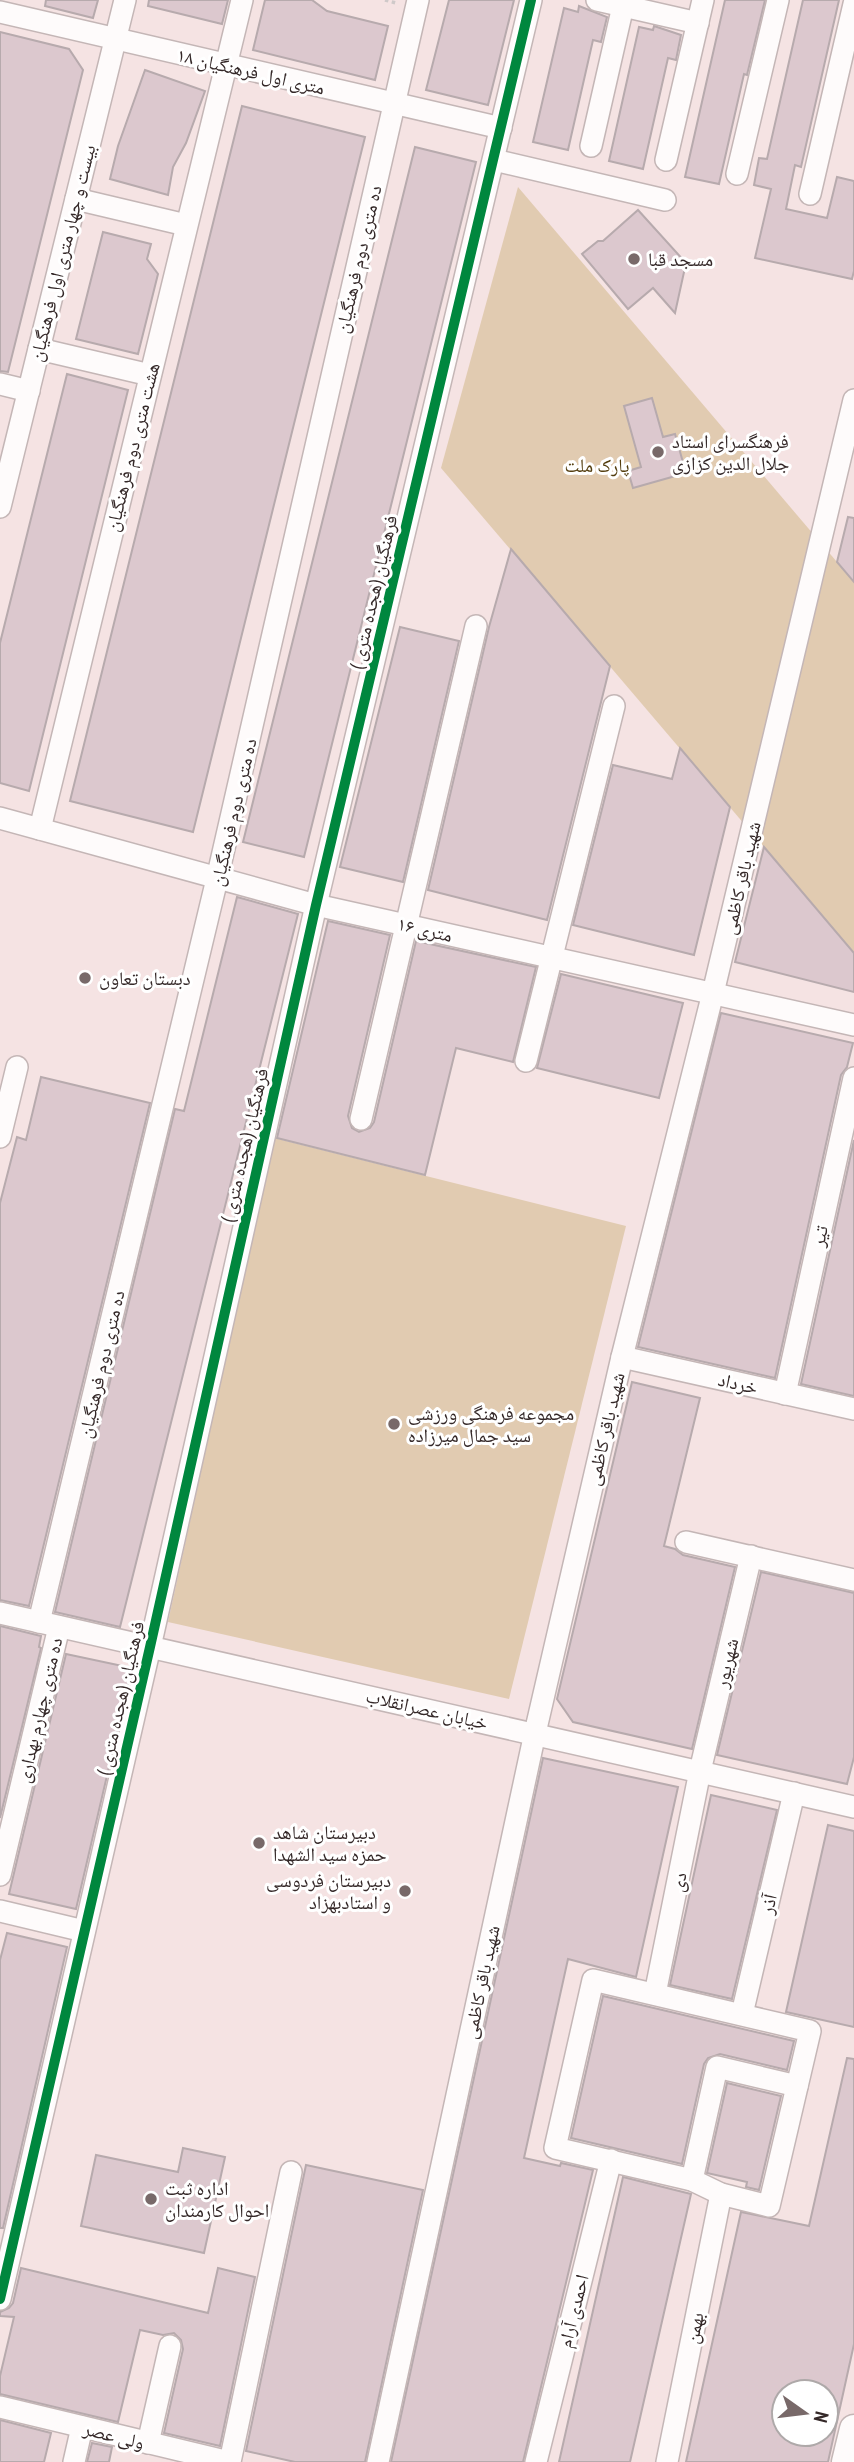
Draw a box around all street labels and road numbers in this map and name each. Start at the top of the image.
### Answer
street label: ۱۸ متری اول فرهنگیان [175,42,327,100]
street label: بیست و چهار متری اول فرهنگیان [23,142,101,364]
street label: ده متری دوم فرهنگیان [329,183,389,336]
street label: هشت متری دوم فرهنگیان [99,360,167,534]
street label: فرهنگیان (هجده متری ) [344,513,402,671]
street label: ده متری دوم فرهنگیان [204,736,264,889]
street label: شهید باقر کاظمی [716,819,766,937]
street label: ۱۶ متری [395,911,455,947]
street label: فرهنگیان (هجده متری ) [215,1066,273,1224]
street label: تیر [805,1223,833,1250]
street label: ده متری دوم فرهنگیان [72,1288,132,1441]
street label: خرداد [716,1367,760,1399]
street label: شهید باقر کاظمی [580,1370,630,1488]
street label: فرهنگیان (هجده متری ) [91,1619,149,1777]
street label: ده متری چهارم بهداری [11,1635,69,1785]
street label: شهریور [708,1636,743,1691]
street label: خیابان عصرانقلاب [364,1683,490,1735]
street label: دی [664,1870,692,1894]
street label: آذر [754,1891,782,1917]
street label: شهید باقر کاظمی [457,1923,505,2041]
street label: احمدی آرام [552,2272,596,2351]
street label: بهمن [679,2310,709,2346]
street label: ولی عصر [80,2416,147,2454]

